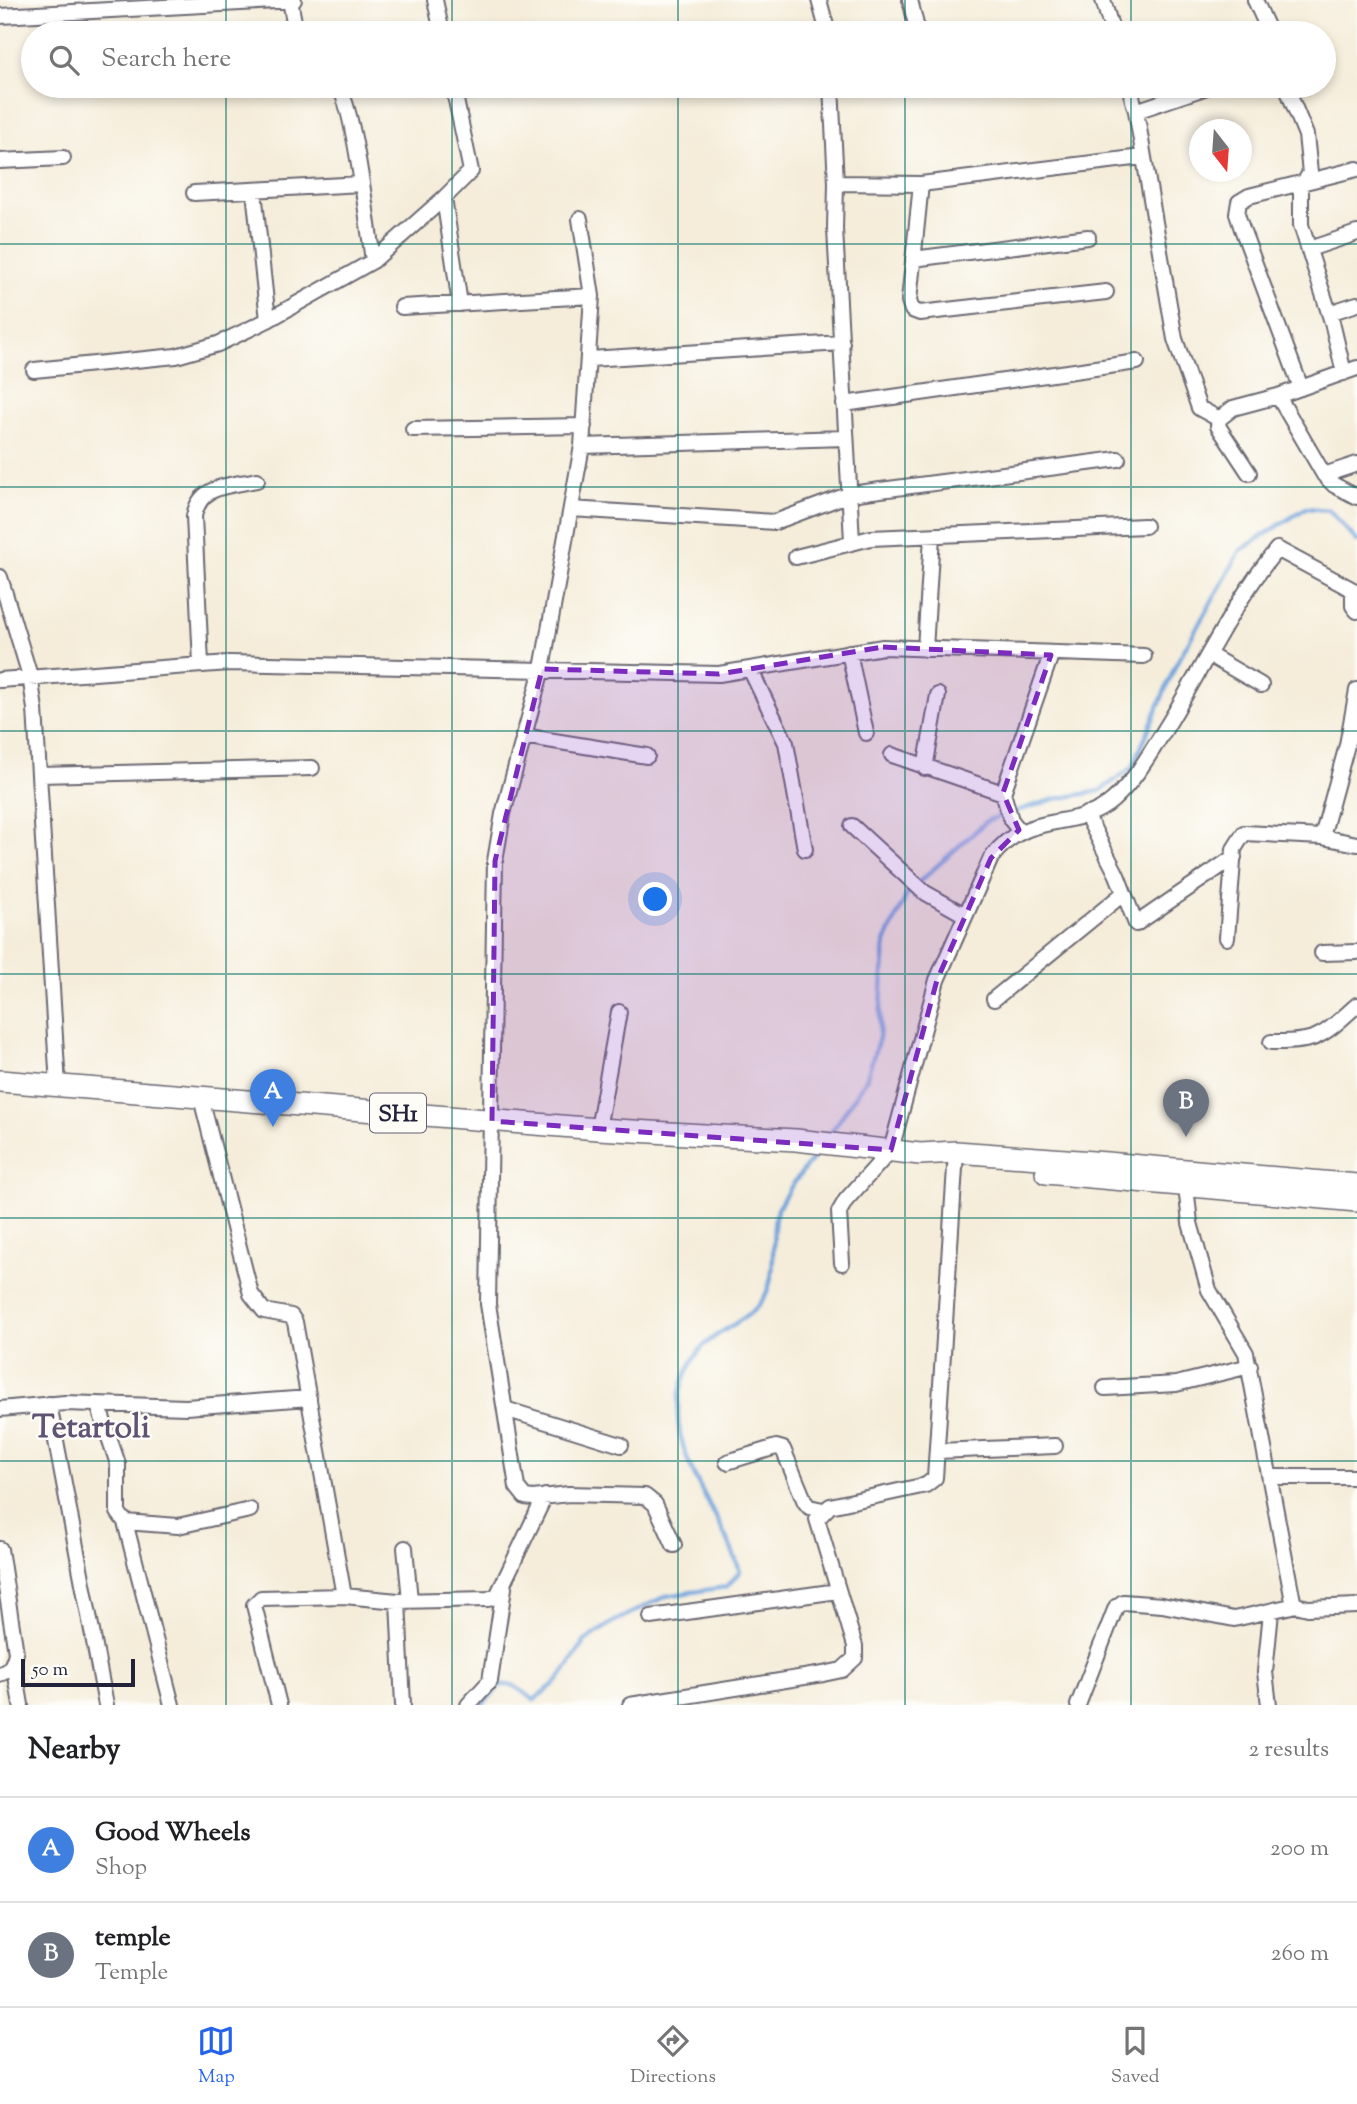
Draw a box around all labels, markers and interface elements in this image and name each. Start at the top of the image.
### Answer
search box [21,21,1336,98]
icon: search [45,41,83,79]
text: Search here [101,41,231,78]
north arrow [1189,119,1252,182]
your location [638,882,672,916]
pin: A [250,1069,296,1127]
pin: B [1163,1079,1209,1137]
road number: SH1 [370,1094,426,1132]
district label: Tetartoli [32,1406,150,1452]
scale bar [21,1656,135,1688]
text: 50 m [32,1657,68,1684]
text: Nearby [28,1729,120,1772]
text: 2 results [1249,1734,1329,1767]
text: Good Wheels [95,1815,250,1852]
text: A [42,1833,60,1866]
text: 200 m [1270,1833,1329,1866]
text: Shop [95,1852,147,1885]
text: temple [95,1920,171,1957]
text: B [44,1938,58,1971]
text: 260 m [1271,1938,1329,1971]
text: Temple [95,1957,168,1990]
tab: Map [197,2022,235,2091]
tab: Directions [630,2022,716,2091]
tab: Saved [1111,2022,1160,2091]

